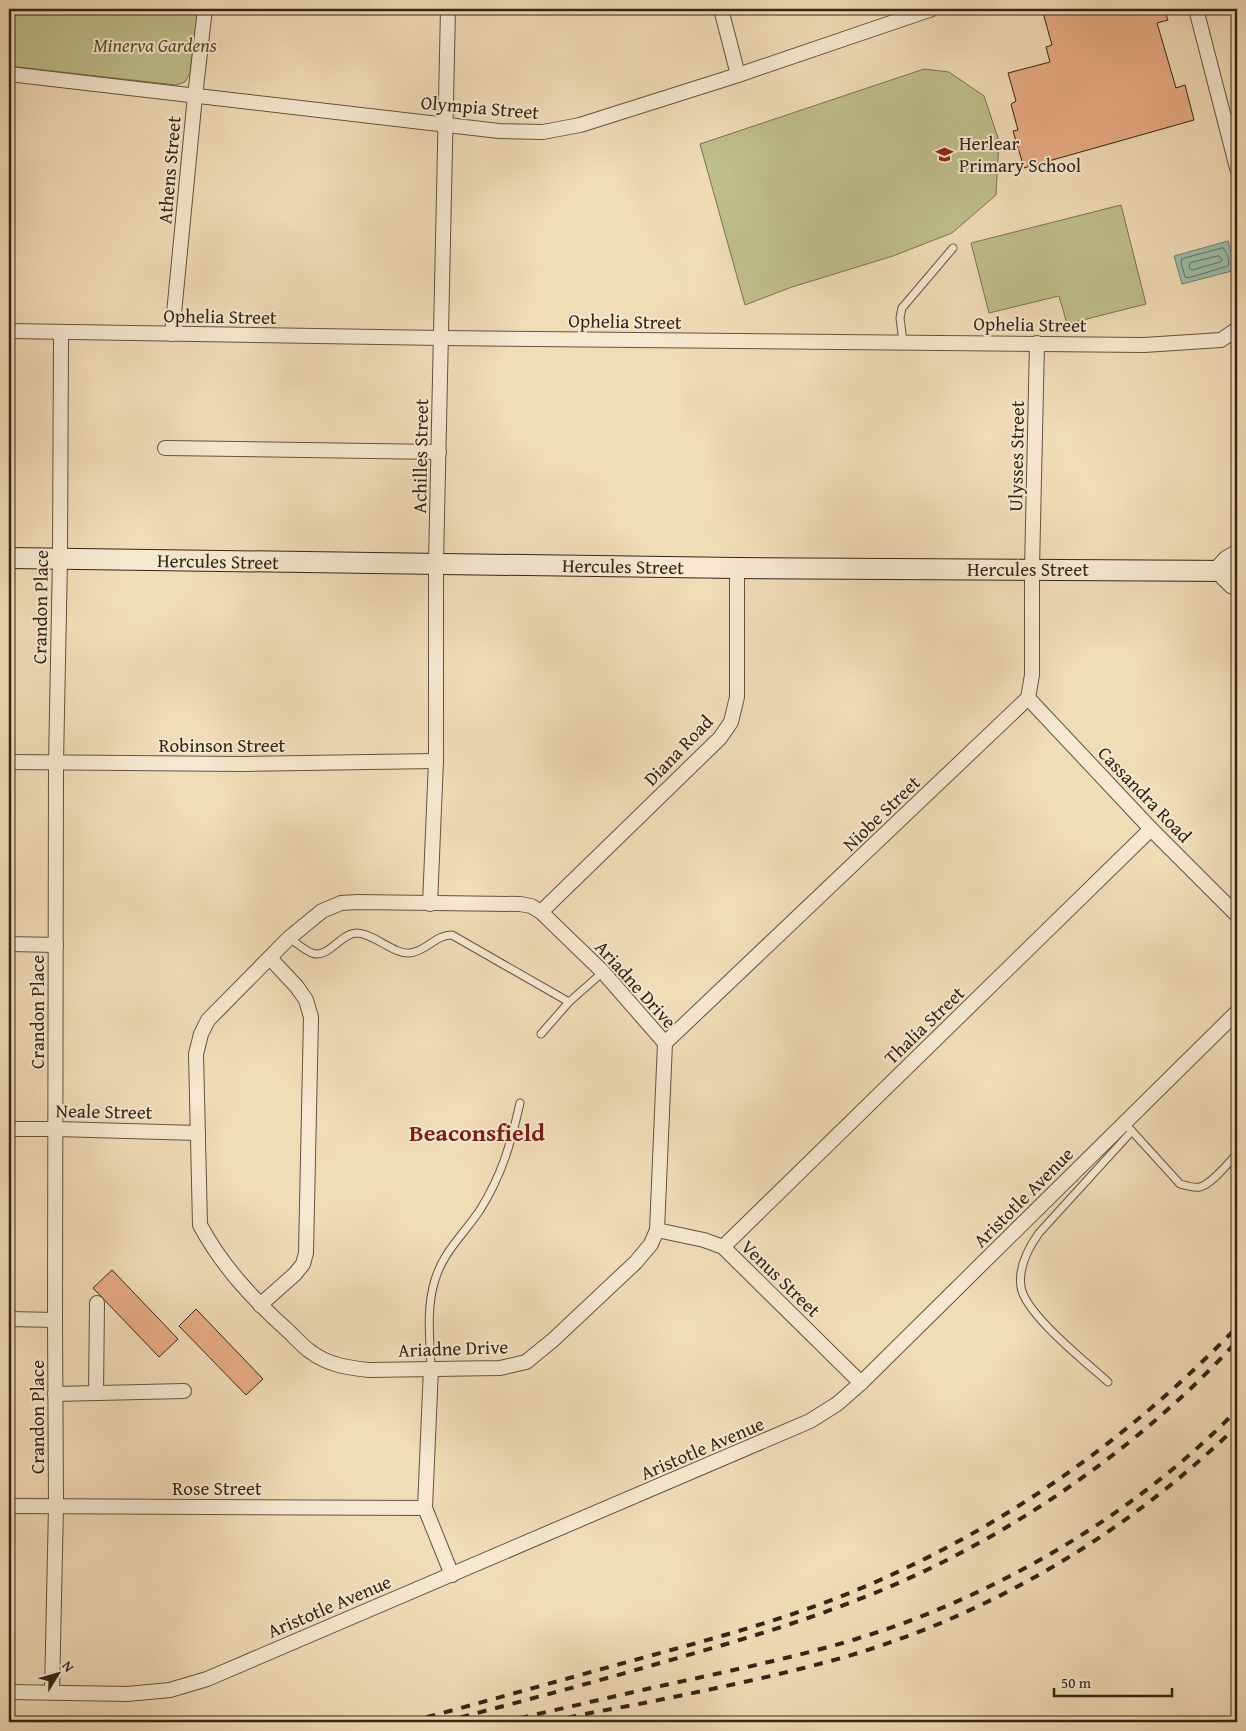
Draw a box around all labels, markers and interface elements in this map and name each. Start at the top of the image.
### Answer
park label: Minerva Gardens [93,31,217,59]
street label: Olympia Street [420,88,541,126]
street label: Athens Street [150,115,188,225]
place label: Herlear Primary School [959,129,1081,179]
school or university icon: Herlear Primary School [935,144,955,164]
street label: Ophelia Street [163,301,277,331]
street label: Ophelia Street [568,306,682,336]
street label: Ophelia Street [973,309,1087,339]
street label: Achilles Street [405,398,435,514]
street label: Ulysses Street [1001,400,1031,512]
street label: Hercules Street [157,546,279,576]
street label: Crandon Place [25,550,55,664]
street label: Hercules Street [562,551,684,581]
street label: Hercules Street [967,555,1089,583]
street label: Diana Road [637,707,720,792]
street label: Robinson Street [159,731,286,759]
street label: Cassandra Road [1092,739,1199,849]
street label: Niobe Street [836,769,926,857]
street label: Ariadne Drive [589,934,683,1034]
street label: Crandon Place [23,955,51,1069]
street label: Thalia Street [878,979,971,1071]
street label: Neale Street [55,1096,153,1126]
district label: Beaconsfield [409,1115,545,1150]
street label: Aristotle Avenue [966,1140,1080,1254]
street label: Venus Street [735,1233,827,1323]
street label: Ariadne Drive [397,1332,509,1364]
street label: Crandon Place [23,1360,51,1474]
street label: Aristotle Avenue [636,1409,768,1487]
street label: Rose Street [172,1474,262,1502]
street label: Aristotle Avenue [263,1567,395,1645]
north arrow [32,1648,82,1698]
text: N [58,1656,80,1676]
scale bar [1054,1666,1171,1698]
text: 50 m [1061,1672,1092,1693]

